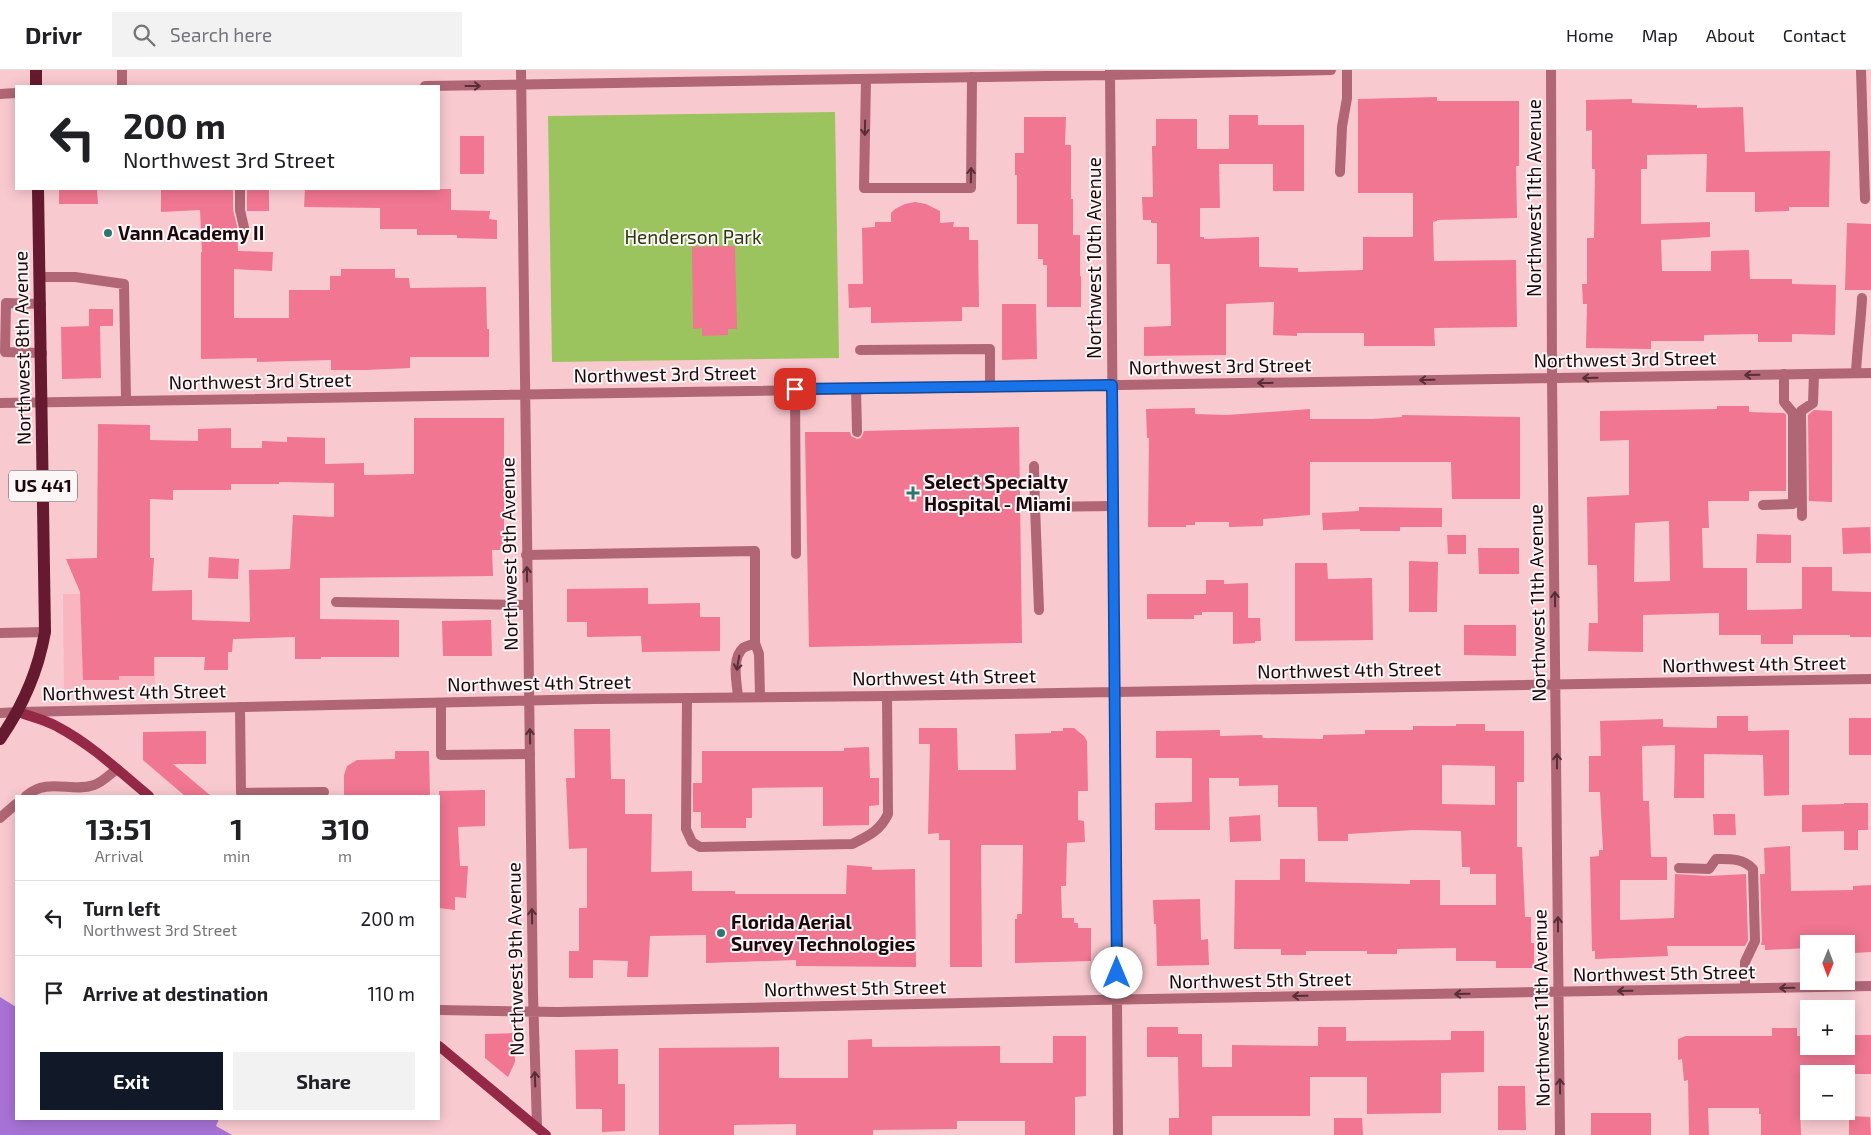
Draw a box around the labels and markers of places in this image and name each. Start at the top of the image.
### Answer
place label: Vann Academy II [118,221,264,245]
marker: Vann Academy II [102,227,114,239]
pin [774,368,816,410]
place label: Select Specialty Hospital - Miami [924,470,1071,515]
marker: Select Specialty Hospital - Miami [906,486,920,500]
place label: Florida Aerial Survey Technologies [731,910,915,956]
marker: Florida Aerial Survey Technologies [715,927,727,939]

